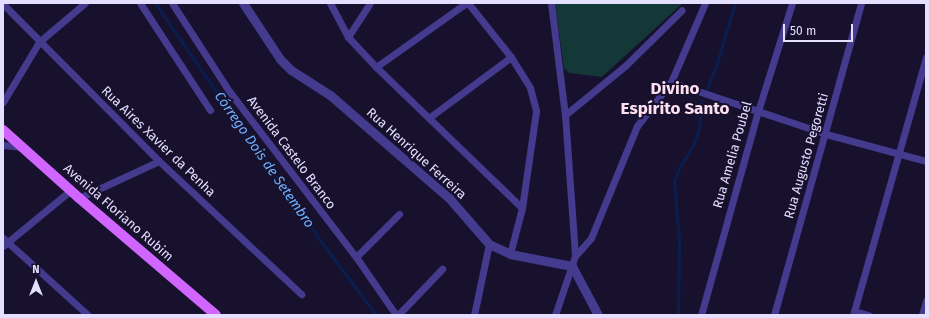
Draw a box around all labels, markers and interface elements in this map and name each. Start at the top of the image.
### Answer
scale bar [785,16,855,42]
text: 50 m [790,24,816,38]
district label: Divino Espírito Santo [621,79,729,119]
street label: Rua Aires Xavier da Penha [98,83,218,201]
water label: Córrego Dois de Setembro [210,89,318,231]
street label: Rua Augusto Pegoretti [782,91,832,221]
street label: Avenida Castelo Branco [243,93,339,213]
street label: Rua Amelia Poubel [710,100,756,210]
street label: Rua Henrique Ferreira [363,105,469,203]
street label: Avenida Floriano Rubim [60,161,176,265]
north arrow [16,262,56,302]
text: N [32,263,40,276]

